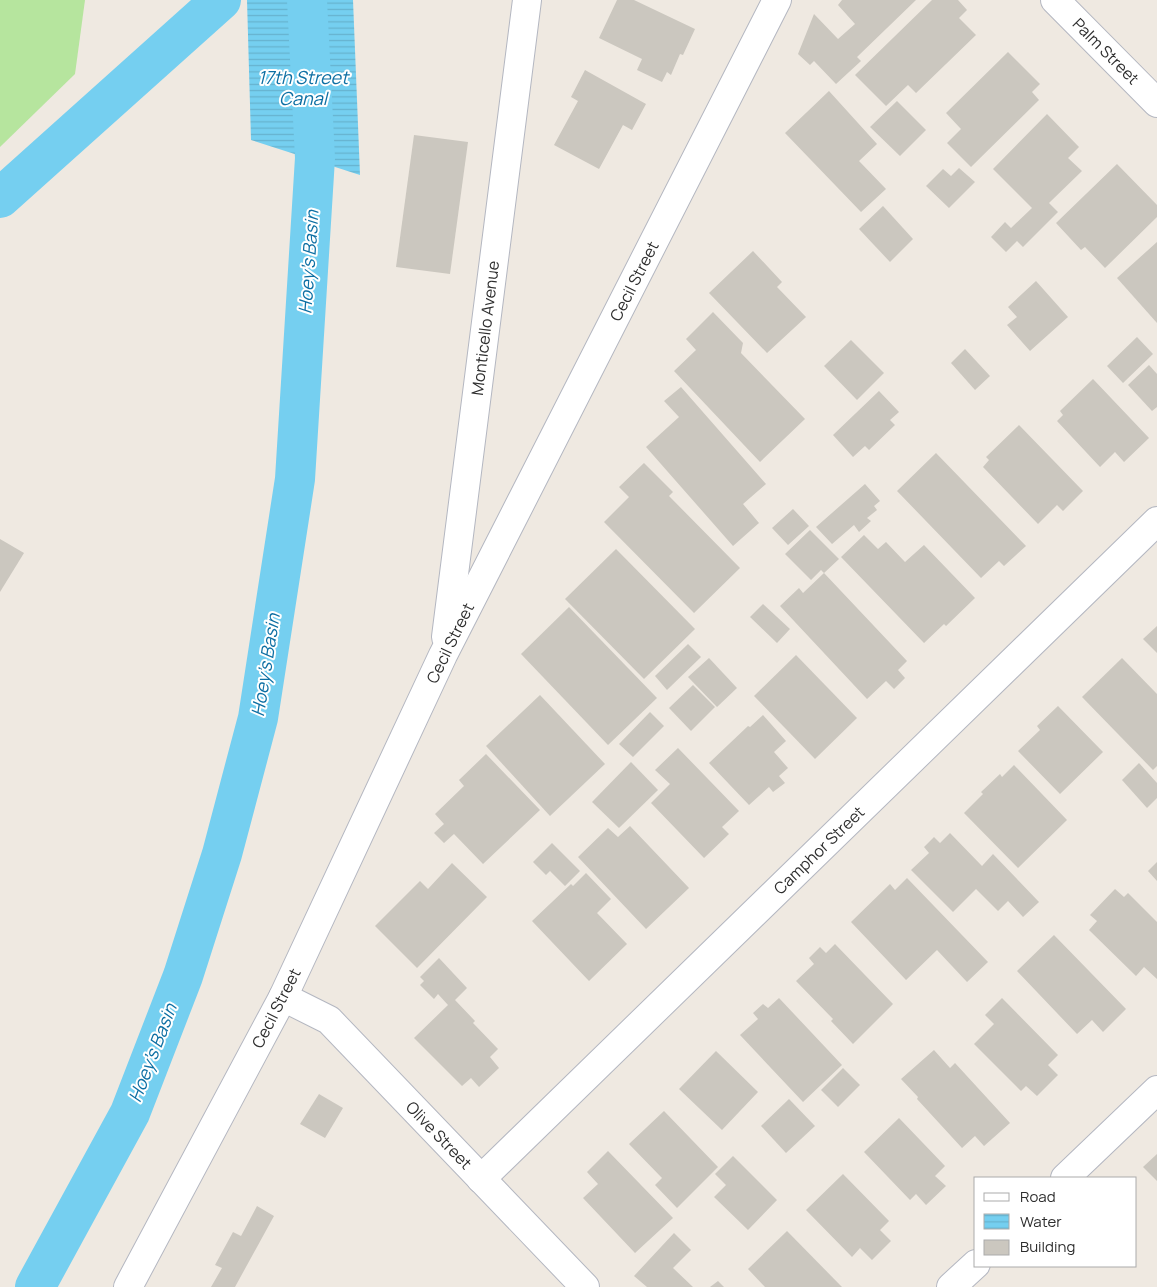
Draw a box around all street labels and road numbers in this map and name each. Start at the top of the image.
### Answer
street label: Palm Street [1068,13,1144,89]
street label: Cecil Street [604,237,664,325]
street label: Monticello Avenue [466,259,504,397]
street label: Cecil Street [421,599,479,687]
street label: Camphor Street [769,801,869,899]
street label: Cecil Street [246,964,306,1052]
street label: Olive Street [401,1096,477,1174]

